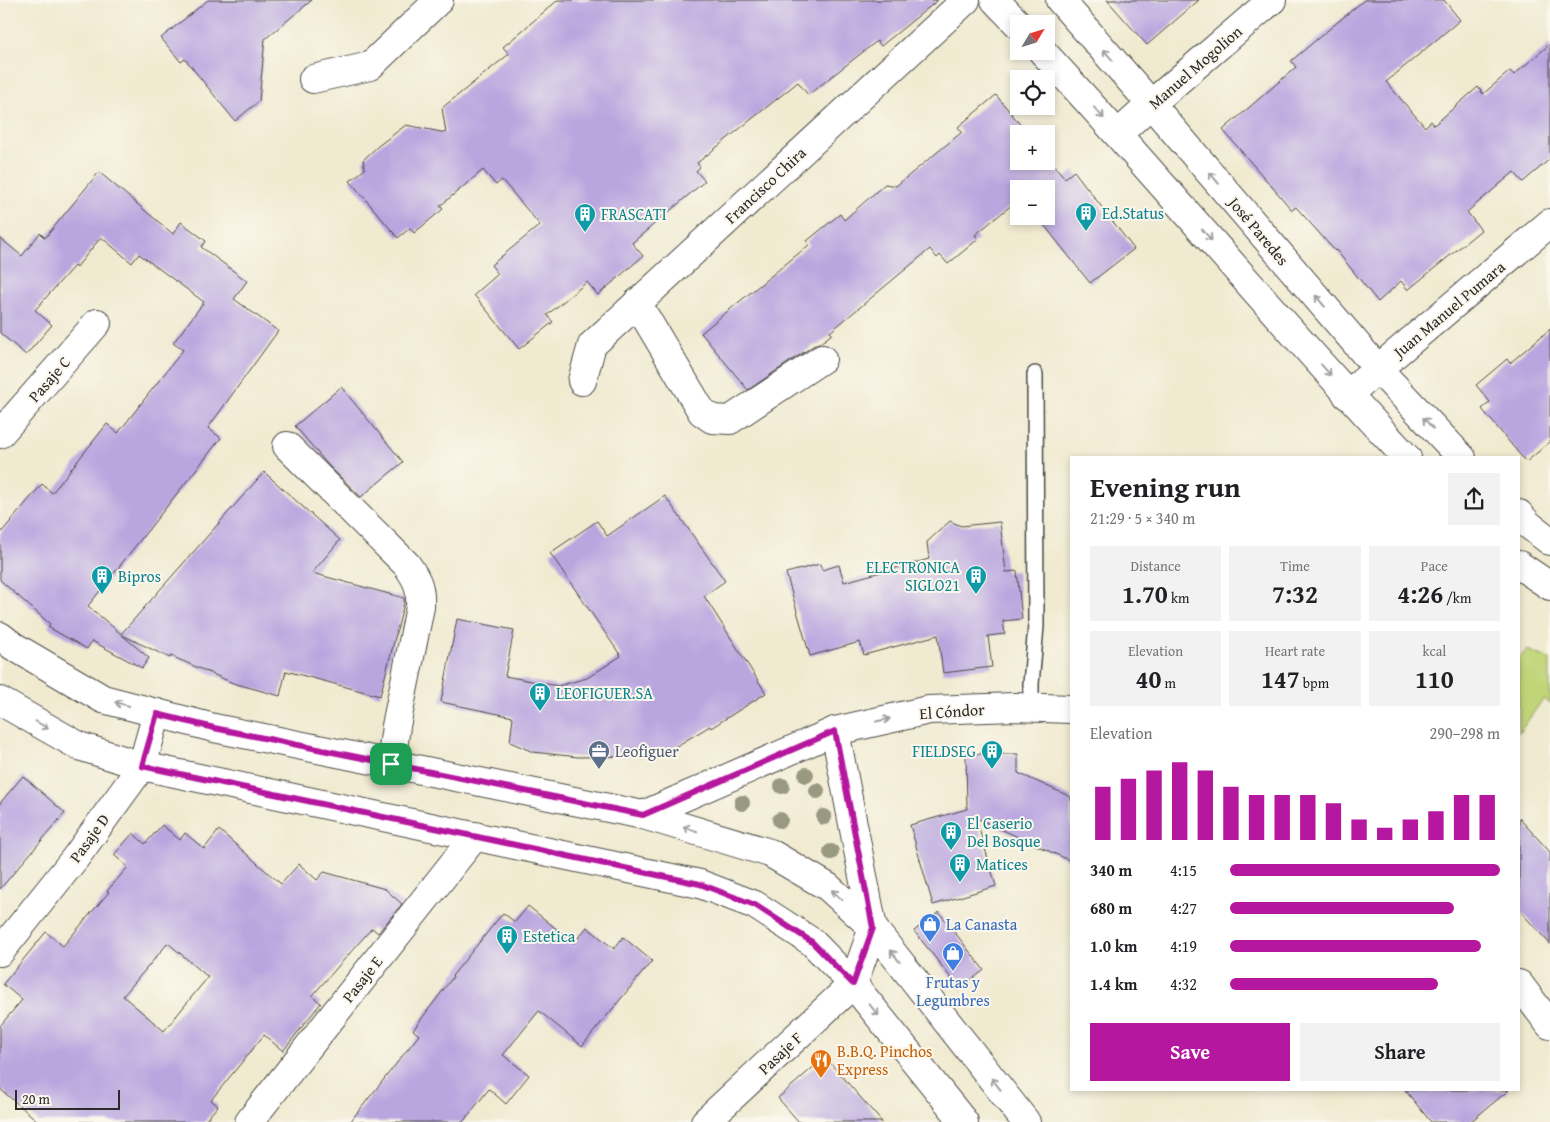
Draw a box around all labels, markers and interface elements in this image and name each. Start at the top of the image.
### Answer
north arrow [1010,15,1055,60]
map controls [1010,15,1055,225]
street label: Manuel Mogolion [1143,19,1247,115]
one-way arrow [1102,48,1114,61]
button: locate [1010,70,1055,115]
one-way arrow [1093,107,1105,119]
button: + [1010,125,1055,170]
street label: Francisco Chira [719,141,811,229]
one-way arrow [1209,172,1220,185]
button: − [1010,180,1055,225]
street label: José Paredes [1222,190,1295,271]
building icon: Ed.Status [1074,201,1098,232]
place label: Ed.Status [1102,201,1164,225]
building icon: FRASCATI [573,202,597,233]
place label: FRASCATI [601,202,667,226]
one-way arrow [1201,228,1213,241]
street label: Juan Manuel Pumara [1386,255,1510,364]
one-way arrow [1314,295,1325,308]
street label: Pasaje C [22,350,76,407]
one-way arrow [1320,363,1331,376]
one-way arrow [1422,416,1434,429]
text: Evening run [1090,466,1241,507]
button: share [1448,473,1500,525]
text: 21:29 · 5 × 340 m [1090,506,1195,530]
place label: ELECTRONICA SIGLO21 [866,555,960,597]
text: Distance [1131,556,1181,576]
text: Time [1280,556,1310,576]
text: Pace [1421,556,1448,576]
building icon: Bipros [90,564,114,595]
place label: Bipros [118,564,161,588]
building icon: ELECTRONICA SIGLO21 [964,564,988,595]
text: 1.70 [1122,576,1168,612]
text: 7:32 [1272,576,1318,612]
text: 4:26 [1397,576,1443,612]
text: km [1168,588,1189,608]
text: /km [1443,588,1471,608]
text: Elevation [1128,641,1183,661]
text: Heart rate [1265,641,1325,661]
text: kcal [1422,641,1446,661]
text: 40 [1135,661,1161,697]
text: 147 [1261,661,1300,697]
text: 110 [1415,661,1454,697]
text: m [1161,673,1176,693]
text: bpm [1300,673,1329,693]
building icon: LEOFIGUER.SA [528,681,552,712]
place label: LEOFIGUER.SA [556,681,653,705]
street label: El Cóndor [919,697,986,725]
one-way arrow [114,699,130,708]
one-way arrow [874,715,890,724]
one-way arrow [35,721,49,731]
text: Elevation [1090,721,1153,745]
text: 290–298 m [1430,721,1500,745]
office icon: Leofiguer [587,739,611,770]
place label: Leofiguer [615,739,679,763]
place label: FIELDSEG [912,739,977,763]
building icon: FIELDSEG [980,739,1004,770]
pin [370,743,412,785]
icon: arrive [377,750,405,778]
street label: Pasaje D [63,808,115,867]
place label: El Caserio Del Bosque [967,811,1040,853]
building icon: El Caserio Del Bosque [939,820,963,851]
one-way arrow [683,824,699,834]
building icon: Matices [948,852,972,883]
place label: Matices [976,852,1028,876]
text: 340 m [1090,858,1132,882]
text: 4:15 [1170,858,1197,882]
one-way arrow [831,889,843,901]
text: 680 m [1090,896,1132,920]
text: 4:27 [1170,896,1197,920]
shop icon: La Canasta [918,912,942,943]
place label: La Canasta [946,912,1018,936]
building icon: Estetica [495,924,519,955]
place label: Estetica [523,924,576,948]
text: 1.0 km [1090,934,1137,958]
text: 4:19 [1170,934,1197,958]
shop icon: Frutas y Legumbres [941,941,965,972]
one-way arrow [890,950,901,963]
street label: Pasaje E [336,951,388,1007]
place label: Frutas y Legumbres [916,970,990,1012]
text: 1.4 km [1090,972,1137,996]
text: 4:32 [1170,972,1197,996]
one-way arrow [869,1003,880,1016]
button: Save [1090,1023,1290,1081]
button: Share [1300,1023,1500,1081]
street label: Pasaje F [752,1026,808,1080]
place label: B.B.Q. Pinchos Express [837,1039,932,1081]
restaurant icon: B.B.Q. Pinchos Express [809,1048,833,1079]
one-way arrow [990,1078,1001,1091]
scale bar [15,1087,120,1110]
text: 20 m [22,1089,50,1109]

